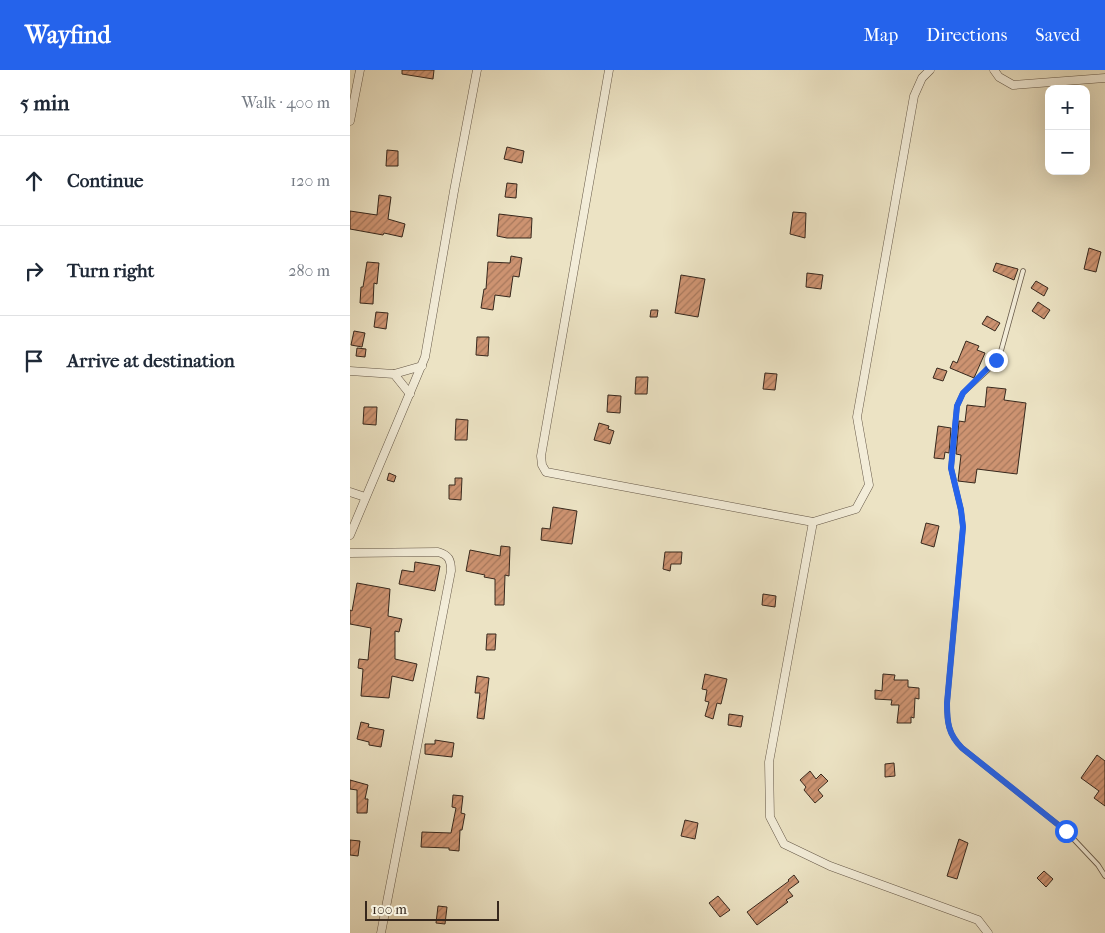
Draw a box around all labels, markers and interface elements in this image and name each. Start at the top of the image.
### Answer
text: Wayfind [25,21,111,49]
text: Map [864,25,898,46]
text: Directions [926,25,1007,46]
text: Saved [1035,25,1080,46]
map controls [1045,85,1090,175]
button: + [1045,85,1090,130]
text: 5 min [20,91,69,115]
text: Walk · 400 m [241,93,330,112]
button: − [1045,130,1090,175]
icon: ahead [20,167,48,195]
text: Continue [67,170,143,192]
text: 120 m [291,171,330,190]
icon: right [20,257,48,285]
text: Turn right [67,260,154,282]
text: 280 m [288,261,330,280]
icon: arrive [20,347,48,375]
route end [985,349,1008,372]
text: Arrive at destination [67,350,235,372]
route start [1055,820,1078,843]
scale bar [365,898,499,921]
text: 100 m [372,901,407,918]

